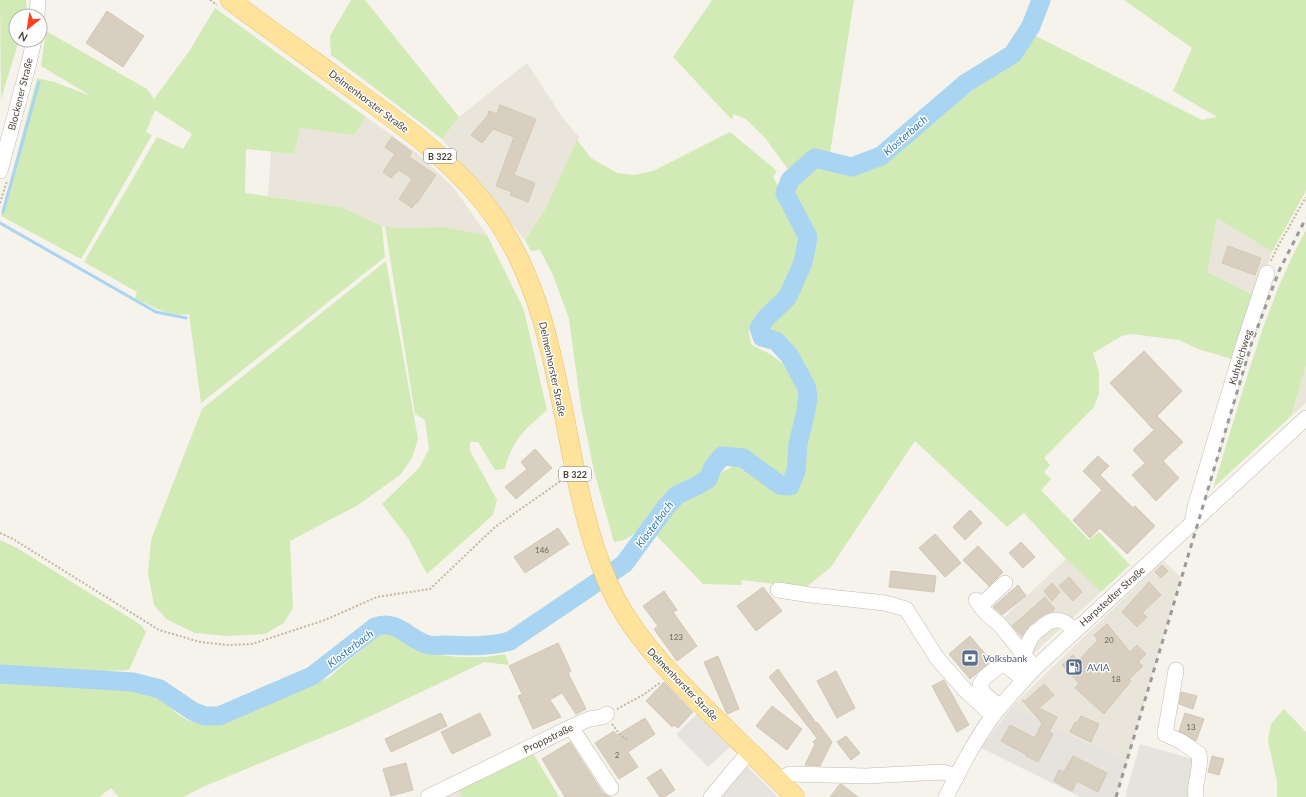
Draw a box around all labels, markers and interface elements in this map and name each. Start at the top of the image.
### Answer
north arrow [8,8,48,48]
text: N [16,29,30,45]
street label: Blockener Straße [5,56,35,132]
street label: Delmenhorster Straße [327,67,411,135]
water label: Klosterbach [880,112,930,158]
road number: B 322 [424,149,456,163]
street label: Delmenhorster Straße [537,320,569,418]
street label: Kuhteichweg [1226,328,1254,386]
road number: B 322 [559,467,591,481]
water label: Klosterbach [632,498,676,550]
house number: 146 [535,545,549,555]
street label: Harpstedter Straße [1077,564,1147,628]
water label: Klosterbach [324,626,376,670]
house number: 123 [669,632,683,642]
house number: 20 [1104,635,1114,645]
street label: Delmenhorster Straße [645,645,721,723]
bank icon: Volksbank [960,648,980,668]
place label: Volksbank [983,652,1029,664]
fuel station icon: AVIA [1064,657,1084,677]
place label: AVIA [1087,661,1110,673]
house number: 18 [1111,674,1121,684]
street label: Proppstraße [521,721,575,755]
house number: 13 [1186,722,1196,732]
house number: 2 [615,750,620,760]

